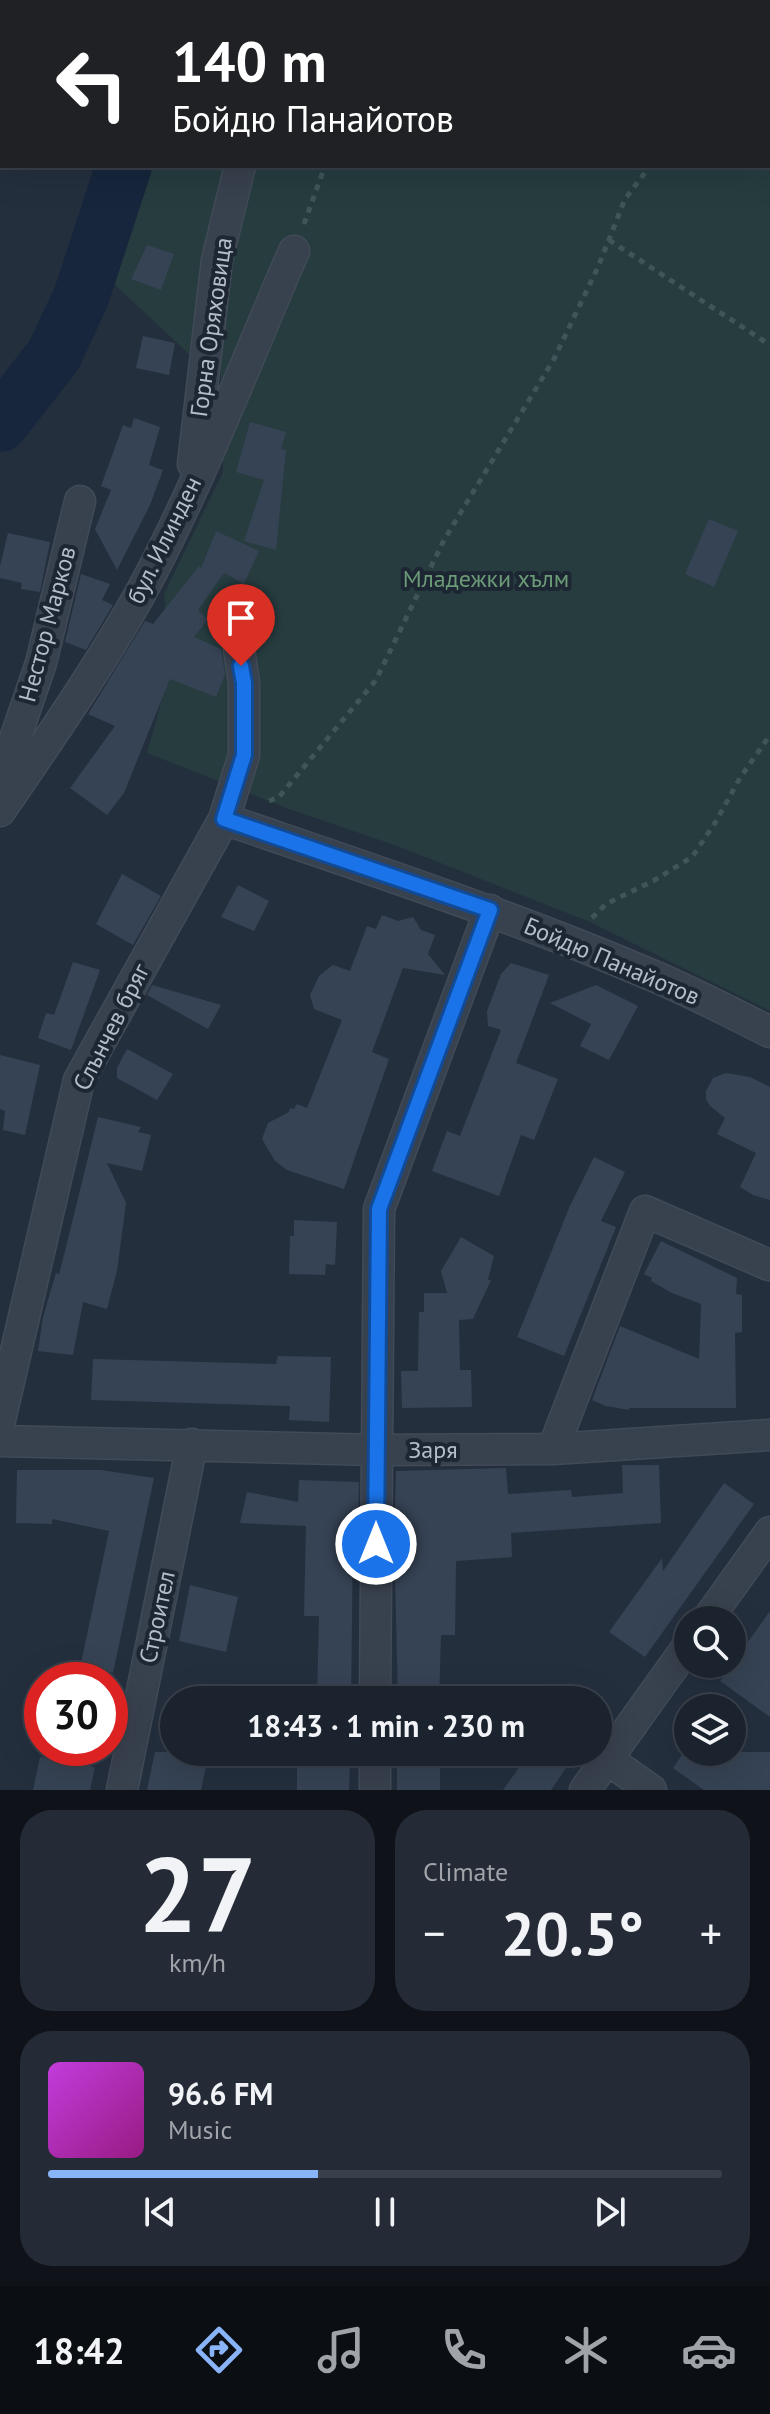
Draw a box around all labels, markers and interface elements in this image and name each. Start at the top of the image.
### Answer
text: 140 m [172,25,327,97]
icon: left [40,32,144,136]
text: Бойдю Панайотов [172,95,454,142]
street label: Горна Оряховица [183,235,239,419]
street label: бул. Илинден [120,471,208,609]
street label: Нестор Марков [11,543,83,705]
park label: Младежки хълм [403,563,569,594]
pin [207,584,275,666]
icon: arrive [219,596,263,640]
street label: Бойдю Панайотов [519,910,705,1012]
street label: Слънчев бряг [66,958,156,1096]
street label: Заря [408,1434,458,1465]
position arrow [334,1502,418,1586]
street label: Строител [132,1568,182,1666]
map controls [674,1606,746,1766]
button: search [674,1606,746,1678]
speed limit sign: 30 [24,1662,128,1766]
button: layers [674,1694,746,1766]
text: 18:43 · 1 min · 230 m [247,1706,525,1745]
text: 27 [139,1826,256,1961]
text: Climate [423,1855,508,1888]
text: 20.5° [501,1894,644,1972]
text: − [423,1904,445,1961]
text: + [700,1904,722,1961]
text: km/h [169,1946,226,1979]
text: 96.6 FM [168,2074,273,2113]
text: Music [168,2113,232,2146]
icon: previous [138,2190,182,2234]
icon: pause [363,2190,407,2234]
icon: next [588,2190,632,2234]
icon: directions [191,2322,247,2378]
icon: music [313,2322,369,2378]
icon: phone [436,2322,492,2378]
icon: climate [558,2322,614,2378]
icon: car [681,2322,737,2378]
text: 18:42 [33,2327,125,2374]

